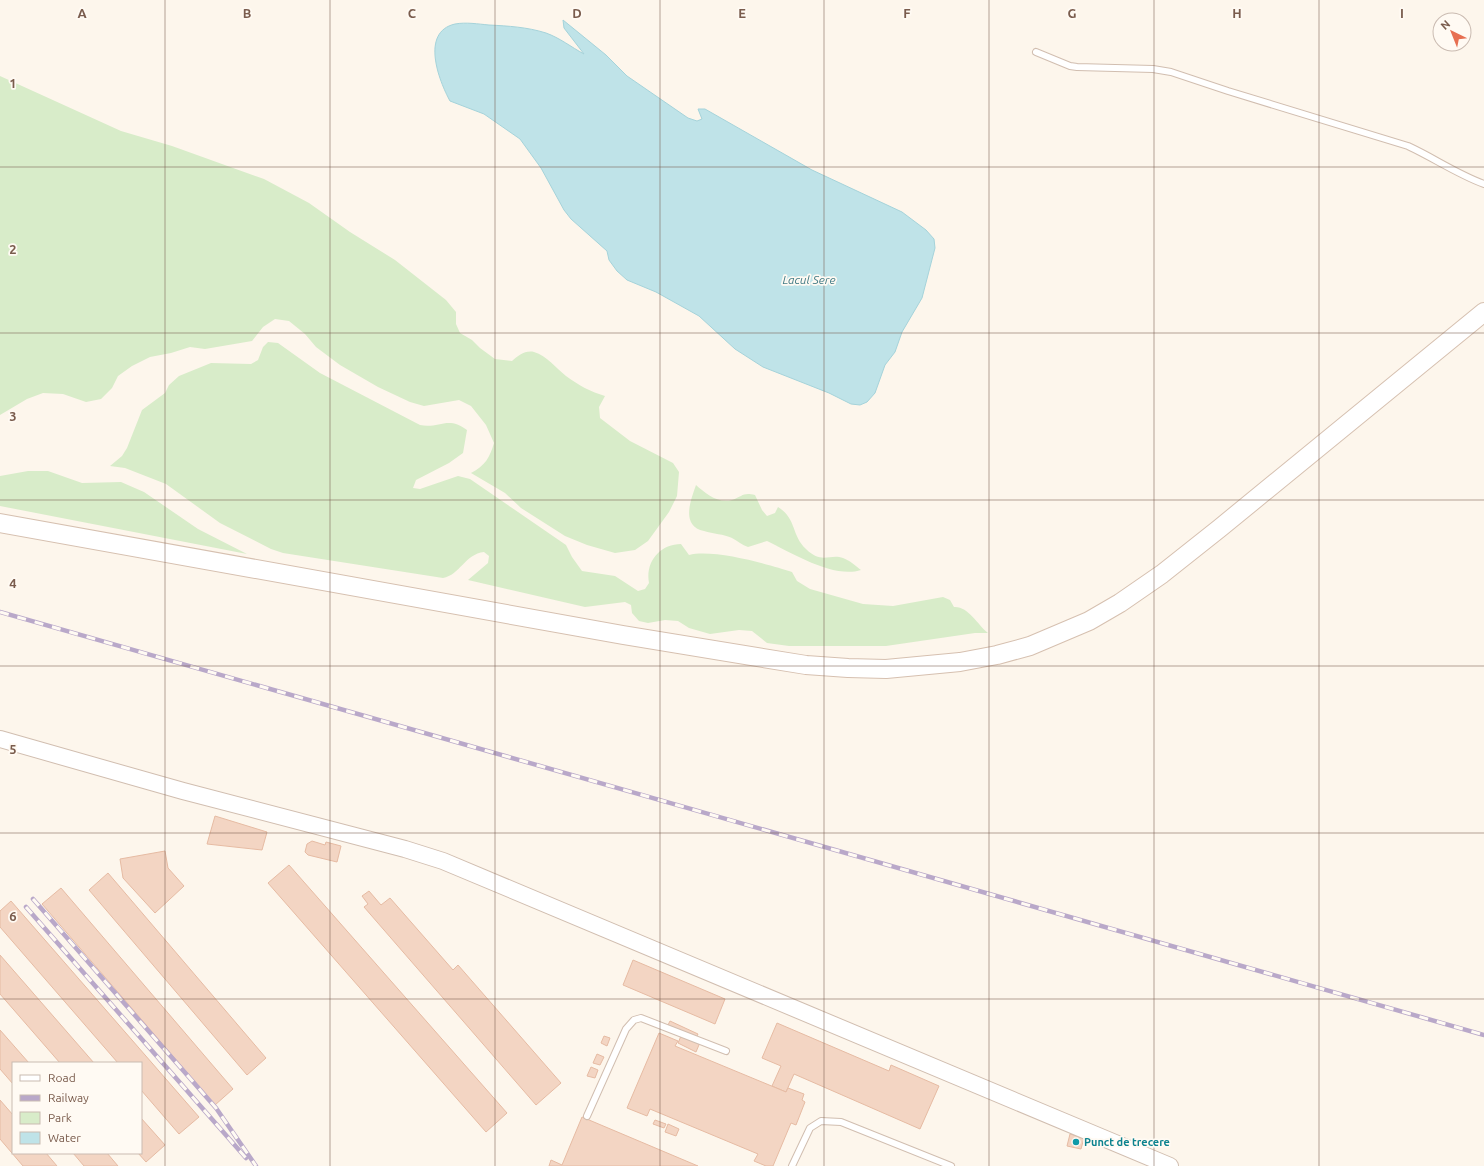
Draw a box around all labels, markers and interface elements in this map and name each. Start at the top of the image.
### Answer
text: A [77,6,87,20]
text: B [243,6,252,20]
text: C [408,6,417,20]
text: D [572,6,582,20]
text: E [738,6,746,20]
text: F [903,6,911,20]
text: G [1068,6,1077,20]
text: H [1232,6,1242,20]
text: I [1400,6,1404,20]
north arrow [1432,12,1472,52]
text: N [1438,17,1452,32]
text: 1 [9,76,17,90]
text: 2 [9,242,17,256]
water label: Lacul Sere [783,273,835,286]
text: 3 [9,409,17,423]
text: 4 [9,576,17,590]
text: 5 [9,742,17,756]
text: 6 [9,909,17,923]
legend [12,1062,142,1154]
text: Road [48,1071,76,1084]
text: Railway [48,1091,89,1104]
text: Park [48,1111,72,1124]
text: Water [48,1131,81,1144]
place label: Punct de trecere [1084,1136,1170,1148]
marker: Punct de trecere [1071,1137,1081,1147]

